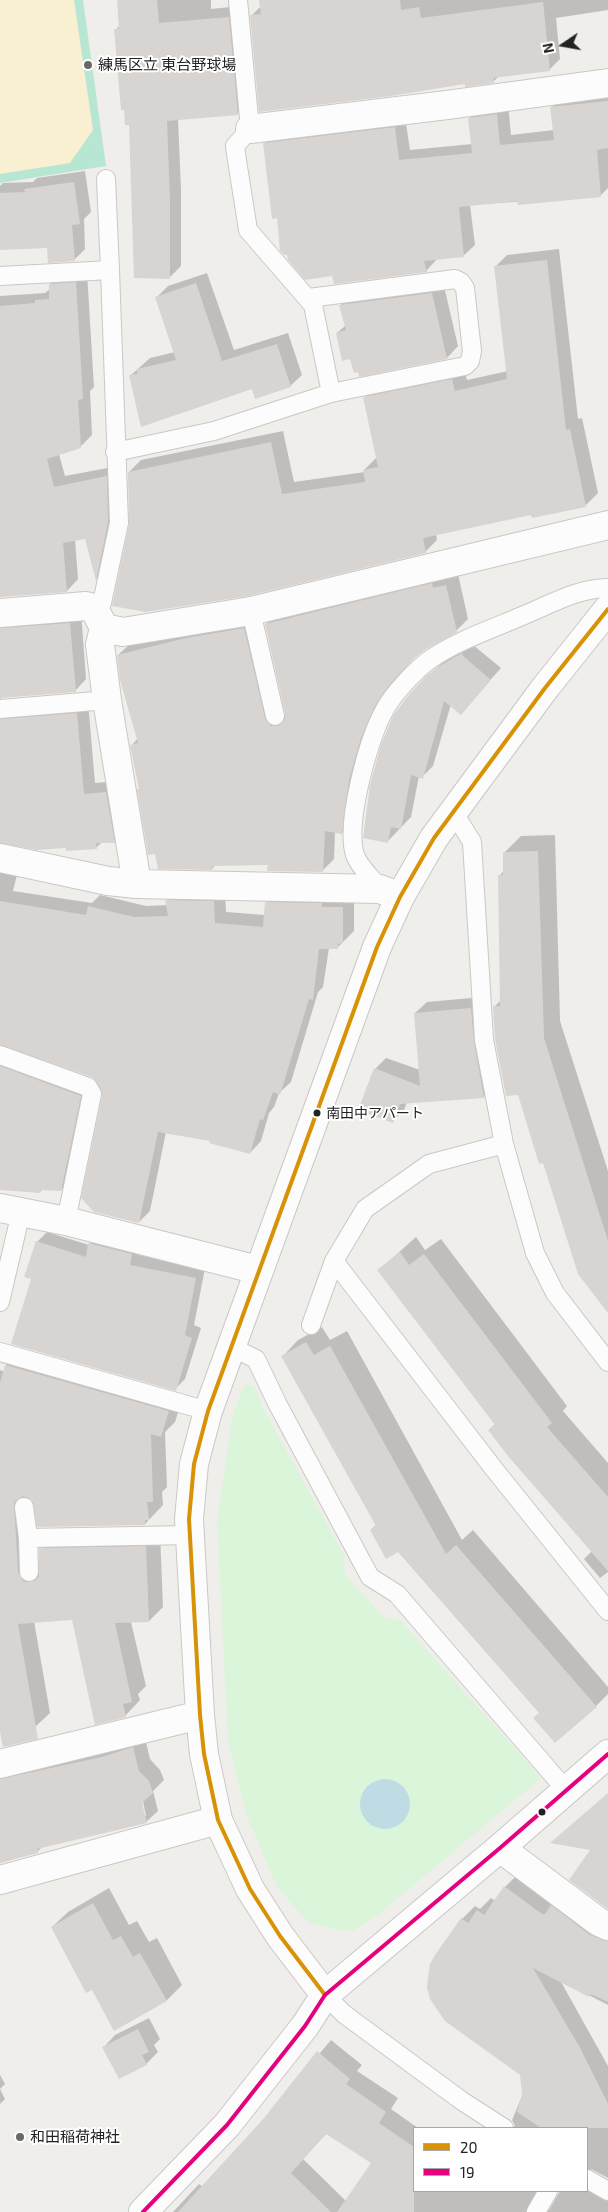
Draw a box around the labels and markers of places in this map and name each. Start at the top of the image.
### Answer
place label: 練馬区立 東台野球場 [98,56,236,74]
marker: 練馬区立 東台野球場 [82,59,94,71]
place label: 南田中アパート [326,1105,424,1121]
marker: 南田中アパート [312,1108,322,1118]
unlabelled marker [537,1807,547,1817]
place label: 和田稲荷神社 [30,2128,120,2146]
marker: 和田稲荷神社 [14,2131,26,2143]

